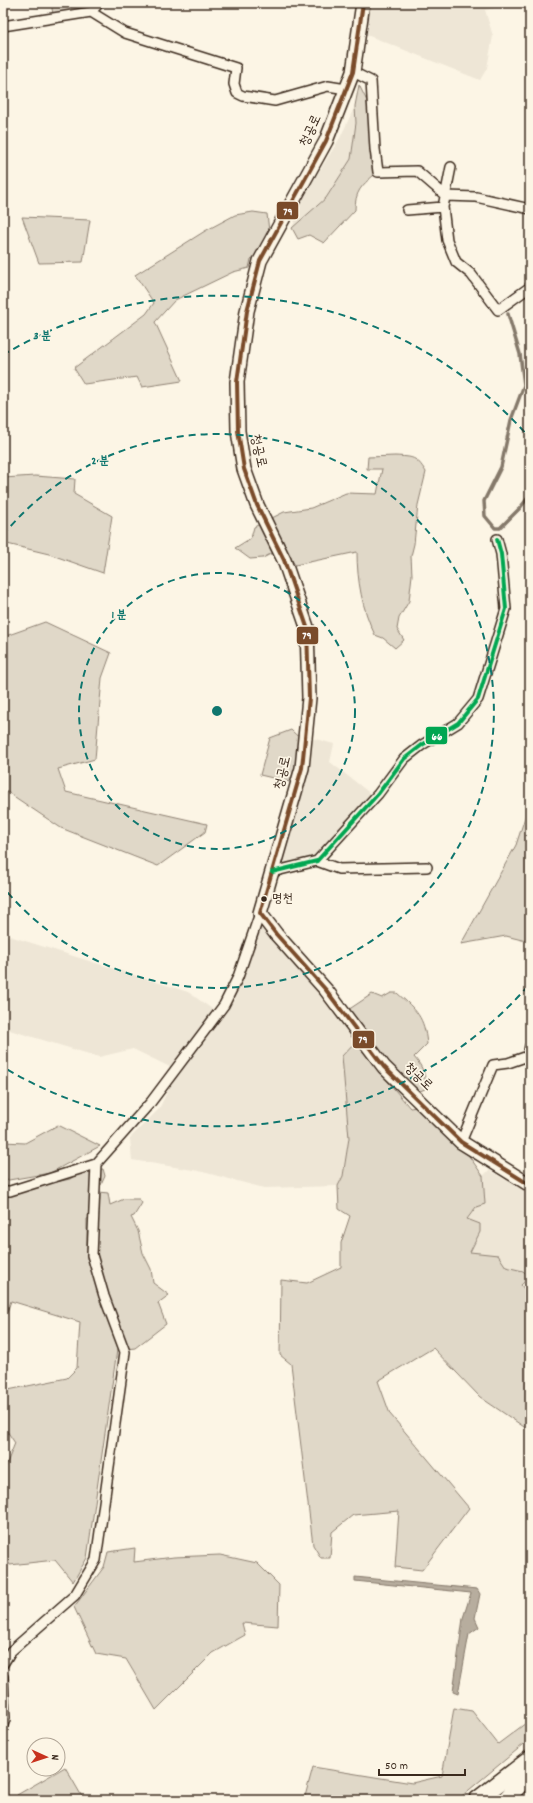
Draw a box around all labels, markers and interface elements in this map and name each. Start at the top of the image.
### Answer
street label: 청공로 [295,111,327,151]
line badge: 79 [276,201,299,220]
text: 79 [283,205,293,221]
text: 3 분 [33,328,51,345]
street label: 청공로 [245,432,271,470]
text: 2 분 [91,453,109,470]
text: 1 분 [111,607,127,624]
line badge: 79 [296,626,319,645]
text: 79 [302,629,312,645]
centre of rings [210,704,224,718]
line badge: 66 [425,726,448,745]
text: 66 [432,730,443,746]
street label: 청공로 [269,754,297,792]
place label: 명천 [272,890,293,909]
marker: 명천 [259,894,269,904]
line badge: 79 [352,1030,375,1049]
text: 79 [358,1033,368,1049]
street label: 청공로 [399,1058,437,1096]
north arrow [26,1737,66,1777]
scale bar [379,1751,465,1777]
text: N [46,1754,62,1761]
text: 50 m [385,1758,408,1775]

